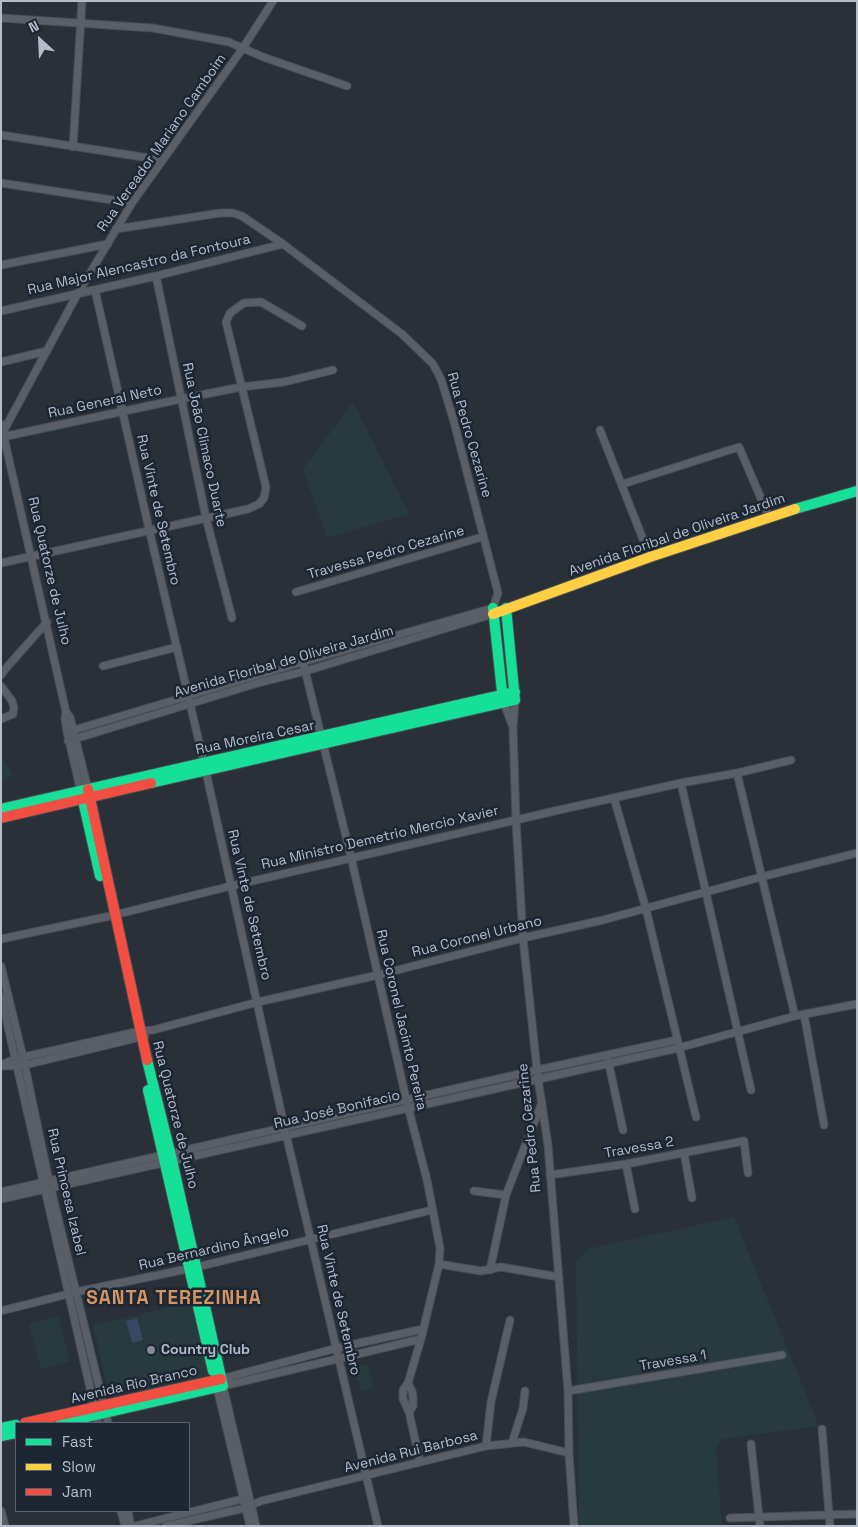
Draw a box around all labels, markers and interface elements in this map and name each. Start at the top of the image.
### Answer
north arrow [15,15,65,65]
text: N [26,16,42,37]
street label: Rua Vereador Mariano Camboim [94,51,230,235]
street label: Rua Major Alencastro da Fontoura [26,231,252,299]
street label: Rua João Climaco Duarte [178,361,230,529]
street label: Rua Pedro Cezarine [443,370,495,500]
street label: Rua General Neto [47,382,163,422]
street label: Rua Vinte de Setembro [132,433,184,587]
street label: Avenida Floribal de Oliveira Jardim [567,490,787,580]
street label: Rua Quatorze de Julho [24,495,74,647]
street label: Travessa Pedro Cezarine [306,523,466,583]
street label: Avenida Floribal de Oliveira Jardim [172,623,396,701]
street label: Rua Moreira Cesar [194,717,316,759]
street label: Rua Ministro Demetrio Mercio Xavier [260,802,500,874]
street label: Rua Vinte de Setembro [223,828,275,982]
street label: Rua Coronel Urbano [410,913,544,961]
street label: Rua Coronel Jacinto Pereira [372,928,430,1112]
street label: Rua Quatorze de Julho [148,1039,202,1191]
street label: Rua Pedro Cezarine [515,1063,545,1193]
street label: Rua José Bonifacio [272,1087,402,1133]
street label: Rua Princesa Izabel [43,1127,89,1257]
street label: Travessa 2 [603,1134,675,1162]
street label: Rua Vinte de Setembro [312,1223,364,1377]
street label: Rua Bernardino Ângelo [137,1224,291,1274]
district label: SANTA TEREZINHA [84,1288,264,1310]
place label: Country Club [161,1342,250,1358]
marker: Country Club [145,1344,157,1356]
street label: Travessa 1 [638,1347,708,1375]
street label: Avenida Rio Branco [69,1362,199,1408]
legend [15,1422,190,1512]
street label: Avenida Rui Barbosa [343,1427,479,1477]
text: Fast [62,1432,93,1451]
text: Slow [62,1457,96,1476]
text: Jam [62,1482,92,1501]

